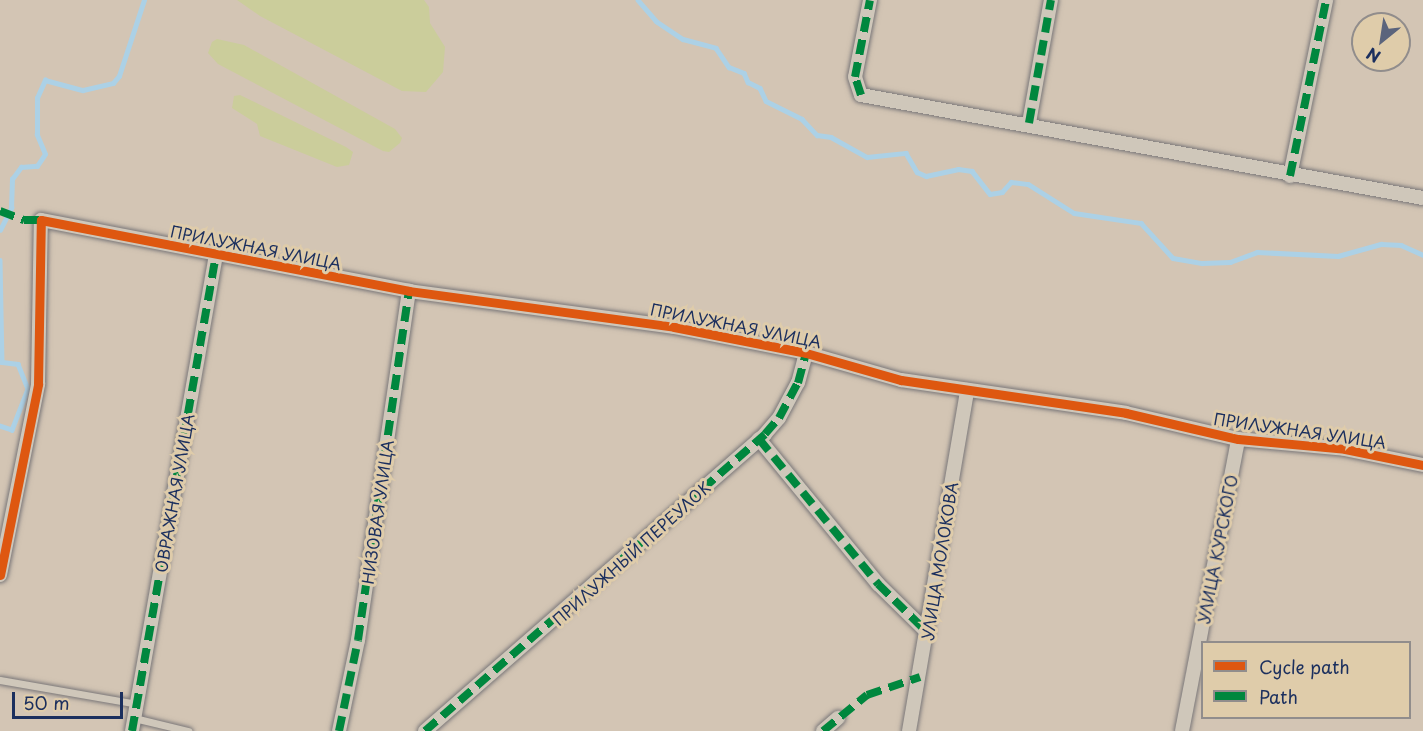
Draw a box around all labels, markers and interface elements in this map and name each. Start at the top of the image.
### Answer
north arrow [1351,12,1411,72]
text: N [1362,42,1384,69]
street label: ПРИЛУЖНАЯ УЛИЦА [169,221,343,273]
street label: ПРИЛУЖНАЯ УЛИЦА [649,299,823,351]
street label: ПРИЛУЖНАЯ УЛИЦА [1213,408,1387,452]
street label: ОВРАЖНАЯ УЛИЦА [151,412,197,574]
street label: НИЗОВАЯ УЛИЦА [357,439,397,585]
street label: УЛИЦА КУРСКОГО [1193,473,1241,625]
street label: ПРИЛУЖНЫЙ ПЕРЕУЛОК [548,477,714,629]
street label: УЛИЦА МОЛОКОВА [917,480,961,642]
legend [1201,641,1411,719]
text: Cycle path [1259,653,1350,680]
scale bar [15,680,126,718]
text: Path [1259,683,1298,710]
text: 50 m [23,689,70,716]

